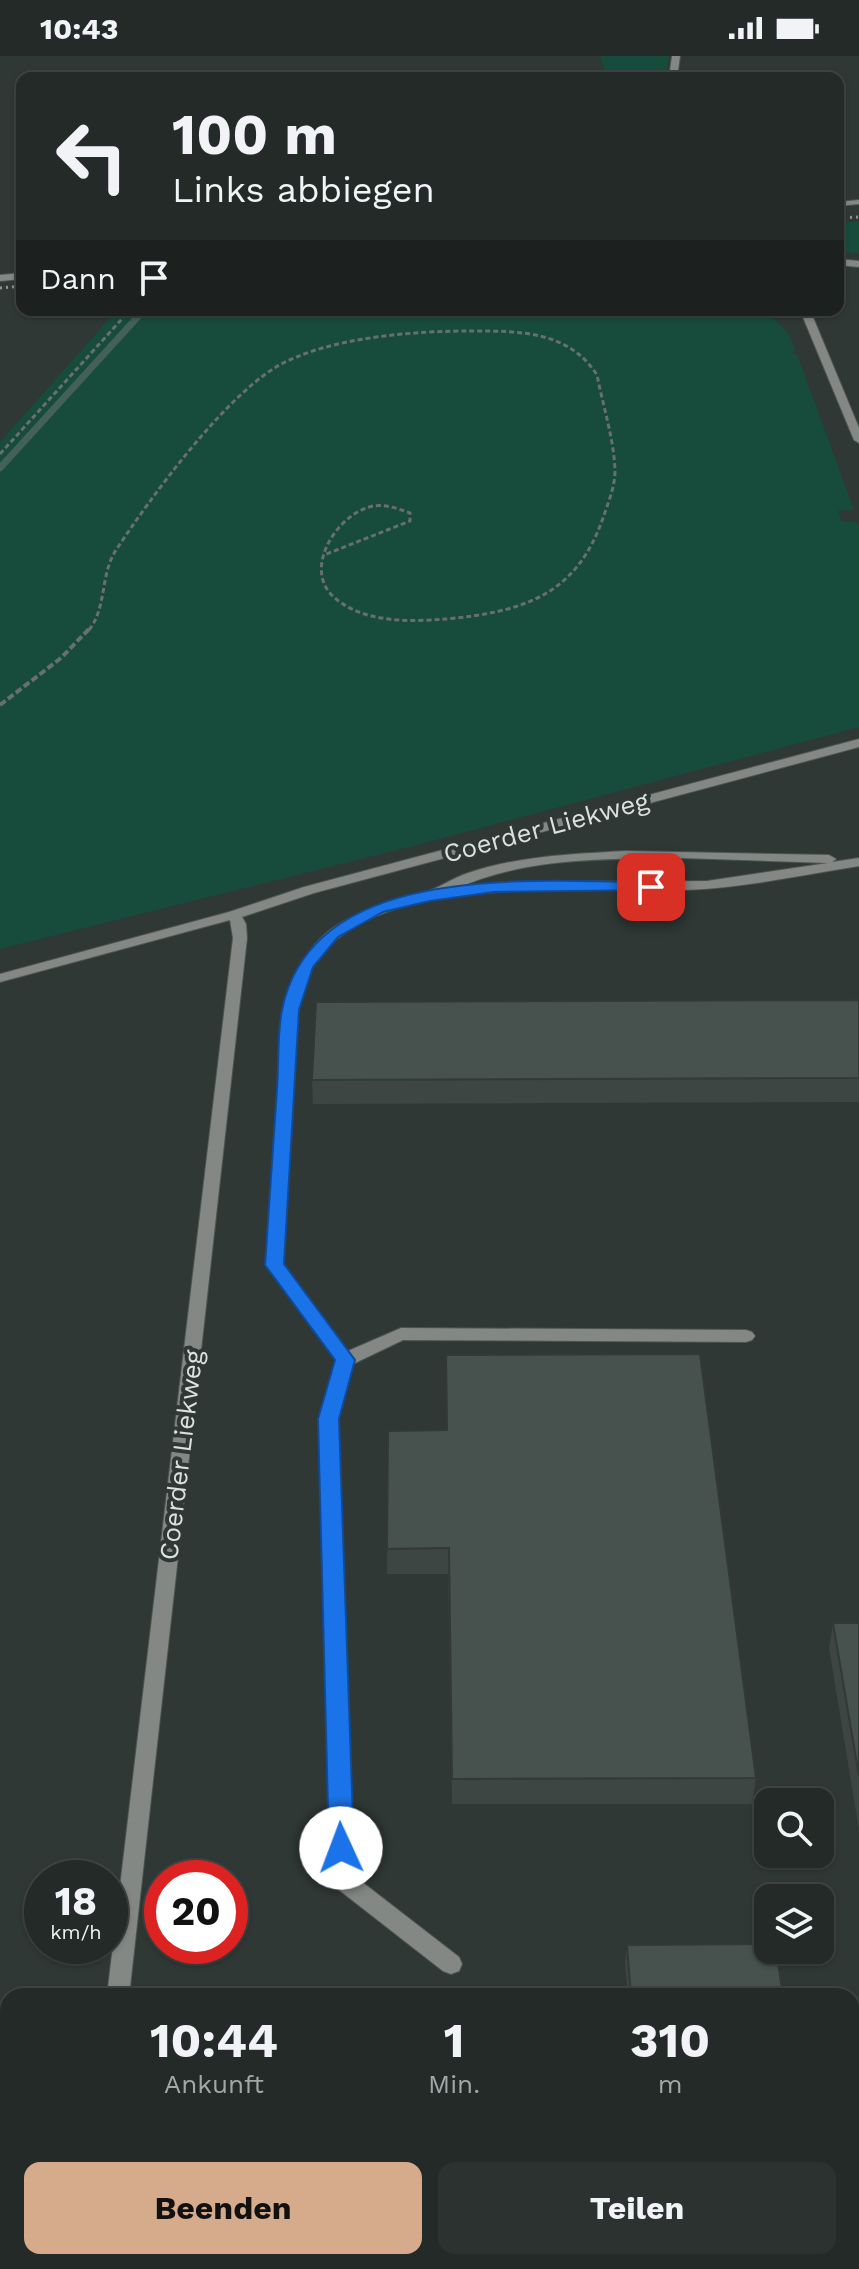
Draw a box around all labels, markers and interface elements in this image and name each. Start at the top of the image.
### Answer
text: 10:43 [40,11,118,46]
text: 100 m [172,102,337,168]
icon: left [40,104,144,208]
text: Links abbiegen [172,169,435,211]
icon: arrive [132,256,176,300]
text: Dann [40,261,116,296]
street label: Coerder Liekweg [440,785,652,869]
pin [617,853,685,921]
icon: arrive [629,865,673,909]
street label: Coerder Liekweg [153,1348,209,1562]
map controls [754,1788,834,1964]
button: search [754,1788,834,1868]
position arrow [299,1806,383,1890]
speed limit sign: 20 [144,1860,248,1964]
text: 18 [55,1878,97,1925]
button: layers [754,1884,834,1964]
text: km/h [50,1920,102,1944]
text: 10:44 [150,2012,278,2069]
text: 1 [444,2012,464,2069]
text: 310 [630,2012,710,2069]
text: Ankunft [164,2069,264,2099]
text: Min. [428,2069,480,2099]
text: m [658,2069,682,2099]
button: Beenden [24,2162,422,2254]
button: Teilen [438,2162,836,2254]

